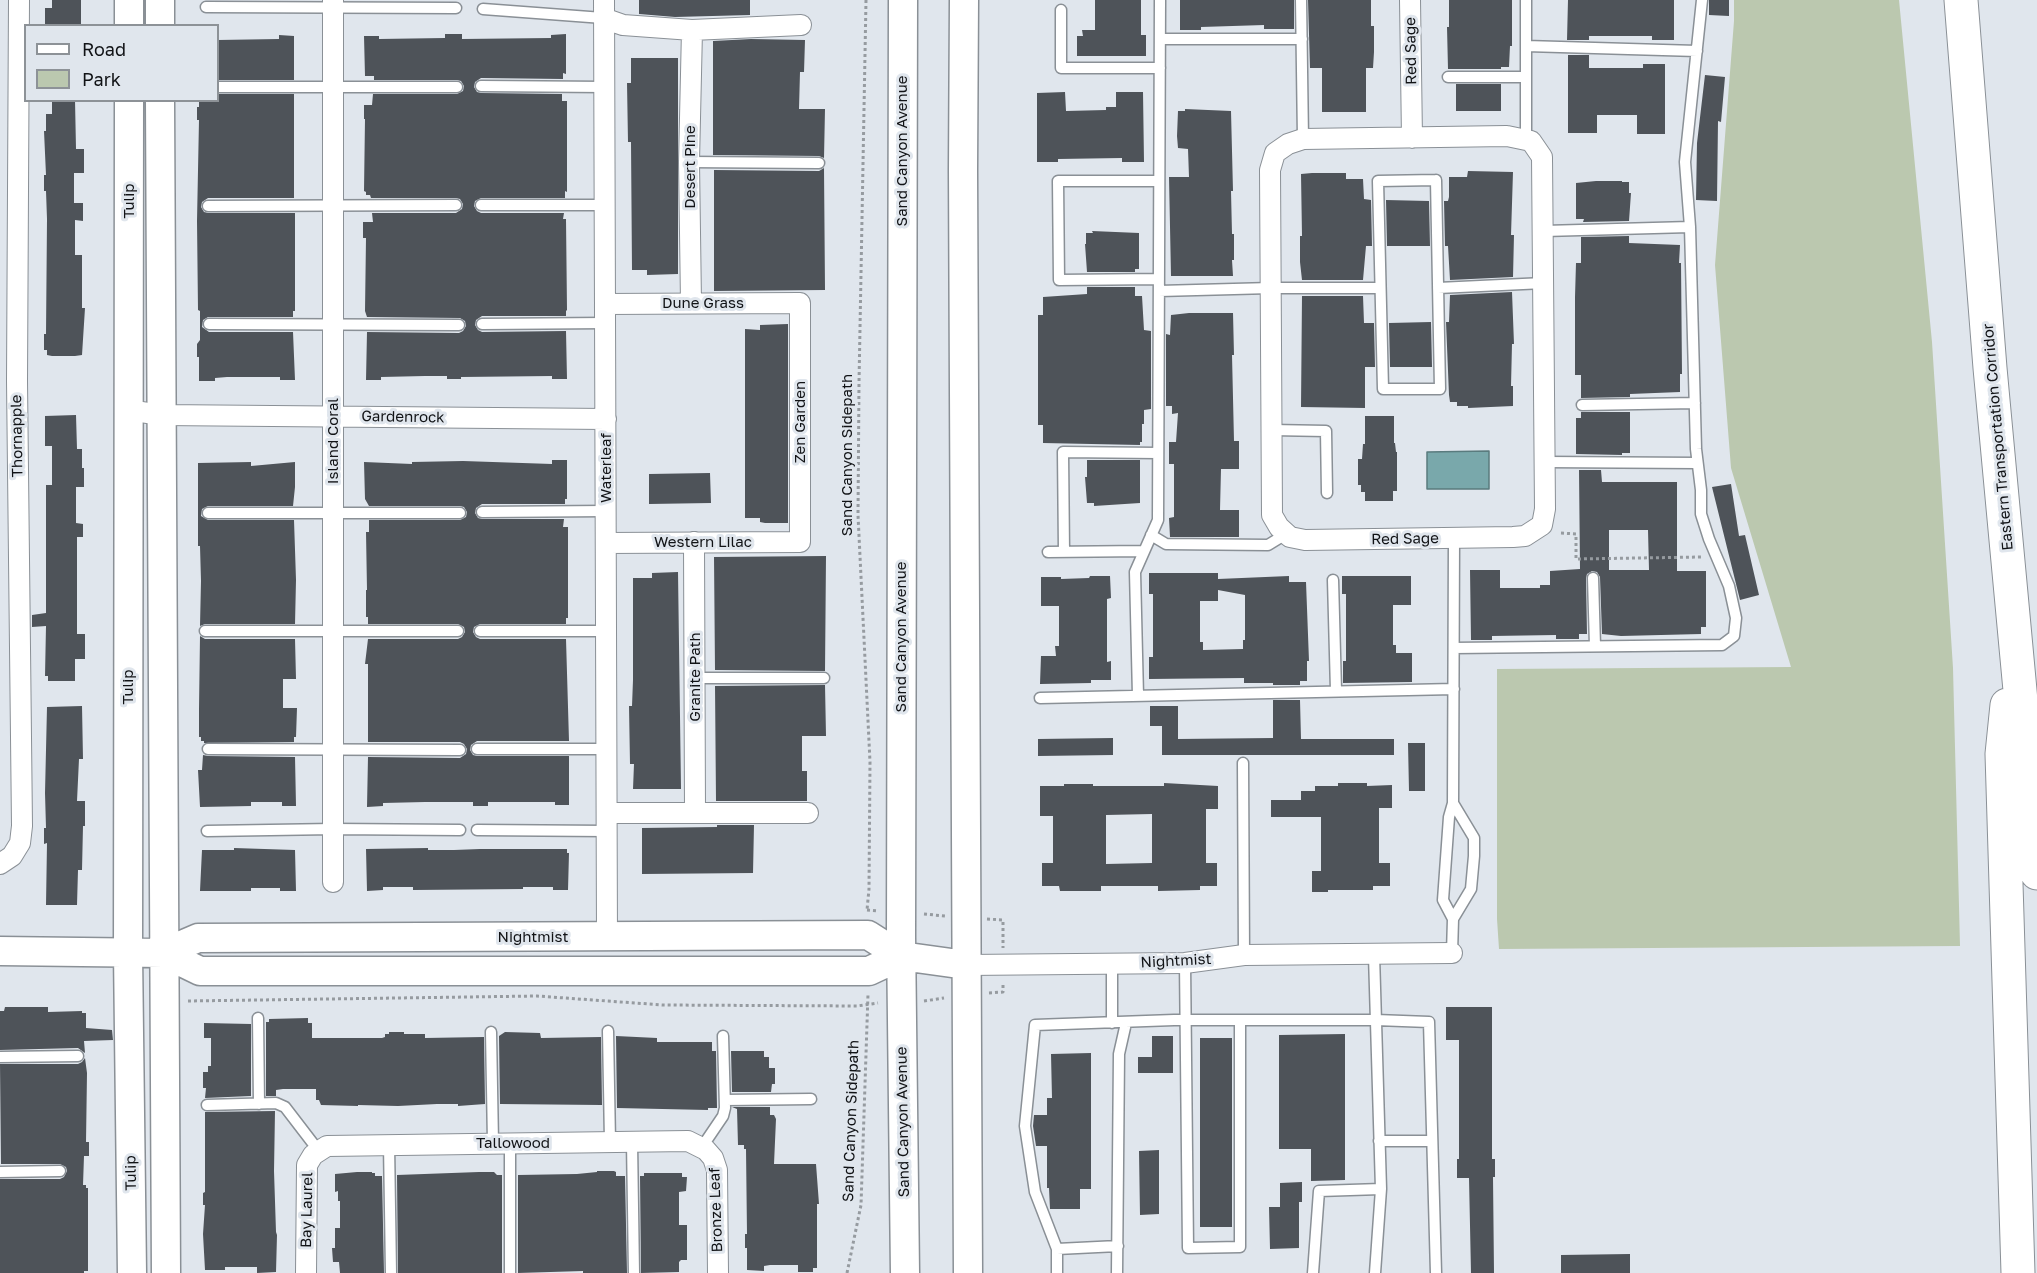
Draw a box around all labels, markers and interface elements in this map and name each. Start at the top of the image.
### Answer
street label: Red Sage [1401,17,1421,85]
legend [24,24,219,102]
text: Road [82,38,126,60]
text: Park [82,68,121,90]
street label: Sand Canyon Avenue [893,76,911,226]
street label: Desert Pine [681,125,699,209]
street label: Tulip [120,183,138,219]
street label: Dune Grass [662,294,744,312]
street label: Eastern Transportation Corridor [1979,323,2017,551]
street label: Sand Canyon Sidepath [838,374,856,536]
street label: Zen Garden [791,381,809,463]
street label: Thornapple [7,394,27,478]
street label: Island Coral [324,398,342,484]
street label: Gardenrock [361,407,445,427]
street label: Waterleaf [597,433,615,503]
street label: Red Sage [1371,529,1439,549]
street label: Western Lilac [654,533,752,551]
street label: Sand Canyon Avenue [892,562,910,712]
street label: Granite Path [686,632,704,722]
street label: Tulip [119,669,137,705]
street label: Nightmist [498,928,568,946]
street label: Nightmist [1140,950,1212,972]
street label: Sand Canyon Sidepath [839,1040,863,1202]
street label: Sand Canyon Avenue [893,1046,913,1198]
street label: Tallowood [476,1134,550,1152]
street label: Tulip [122,1155,140,1191]
street label: Bronze Leaf [706,1167,726,1253]
street label: Bay Laurel [297,1172,317,1248]

